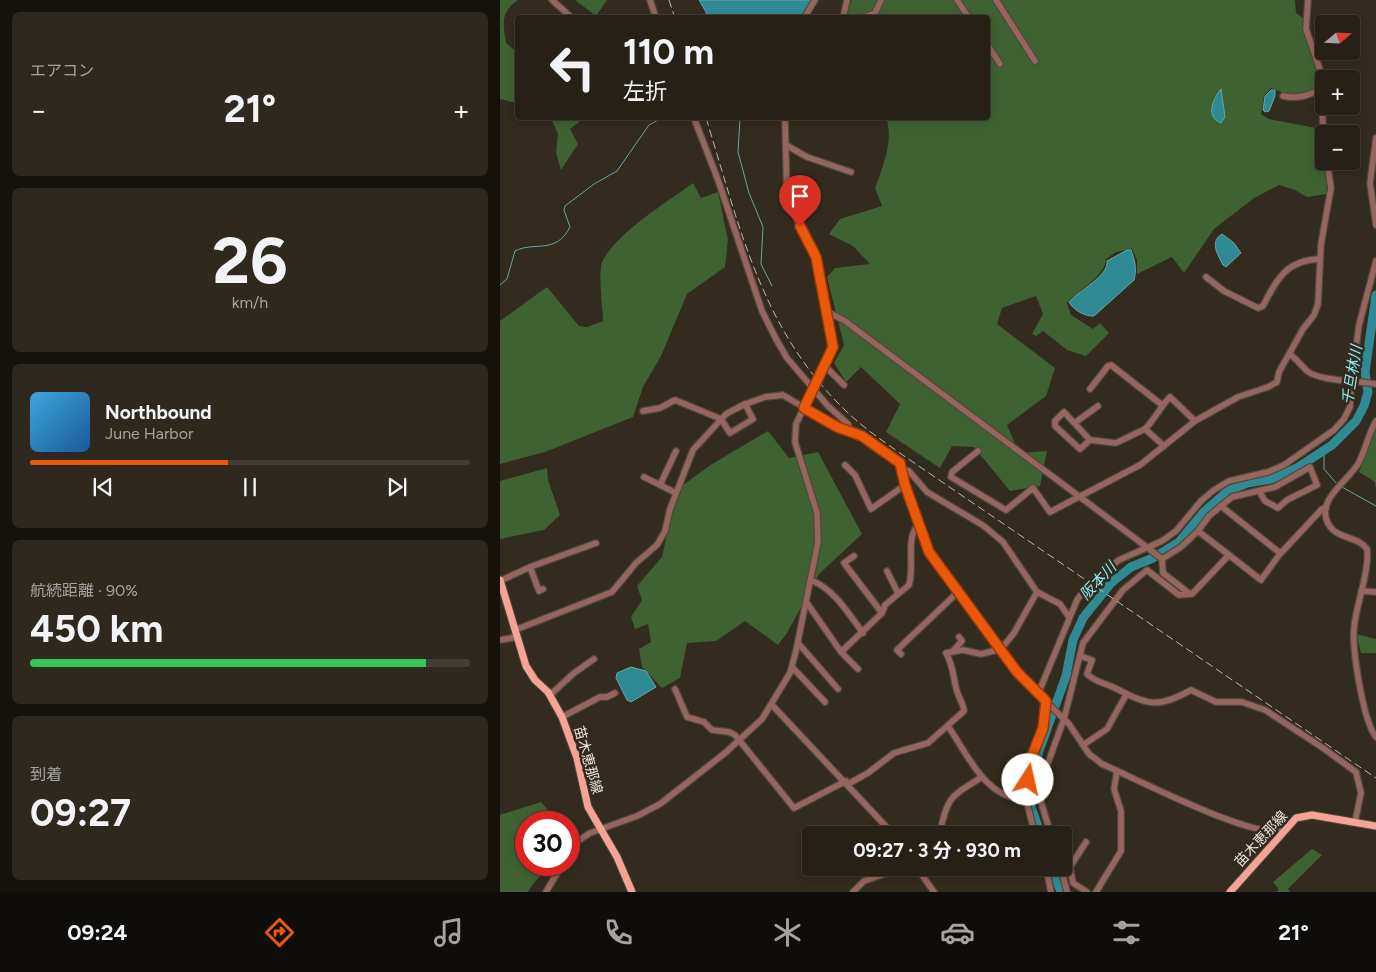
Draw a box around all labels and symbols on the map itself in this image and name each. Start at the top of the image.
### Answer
north arrow [1315,15,1360,60]
pin [779,175,821,226]
water label: 千旦林川 [1338,342,1366,406]
water label: 阪本川 [1076,557,1121,604]
street label: 苗木恵那線 [570,724,606,796]
position arrow [1001,753,1053,805]
street label: 苗木恵那線 [1231,808,1291,870]
speed limit sign: 30 [515,811,580,876]

